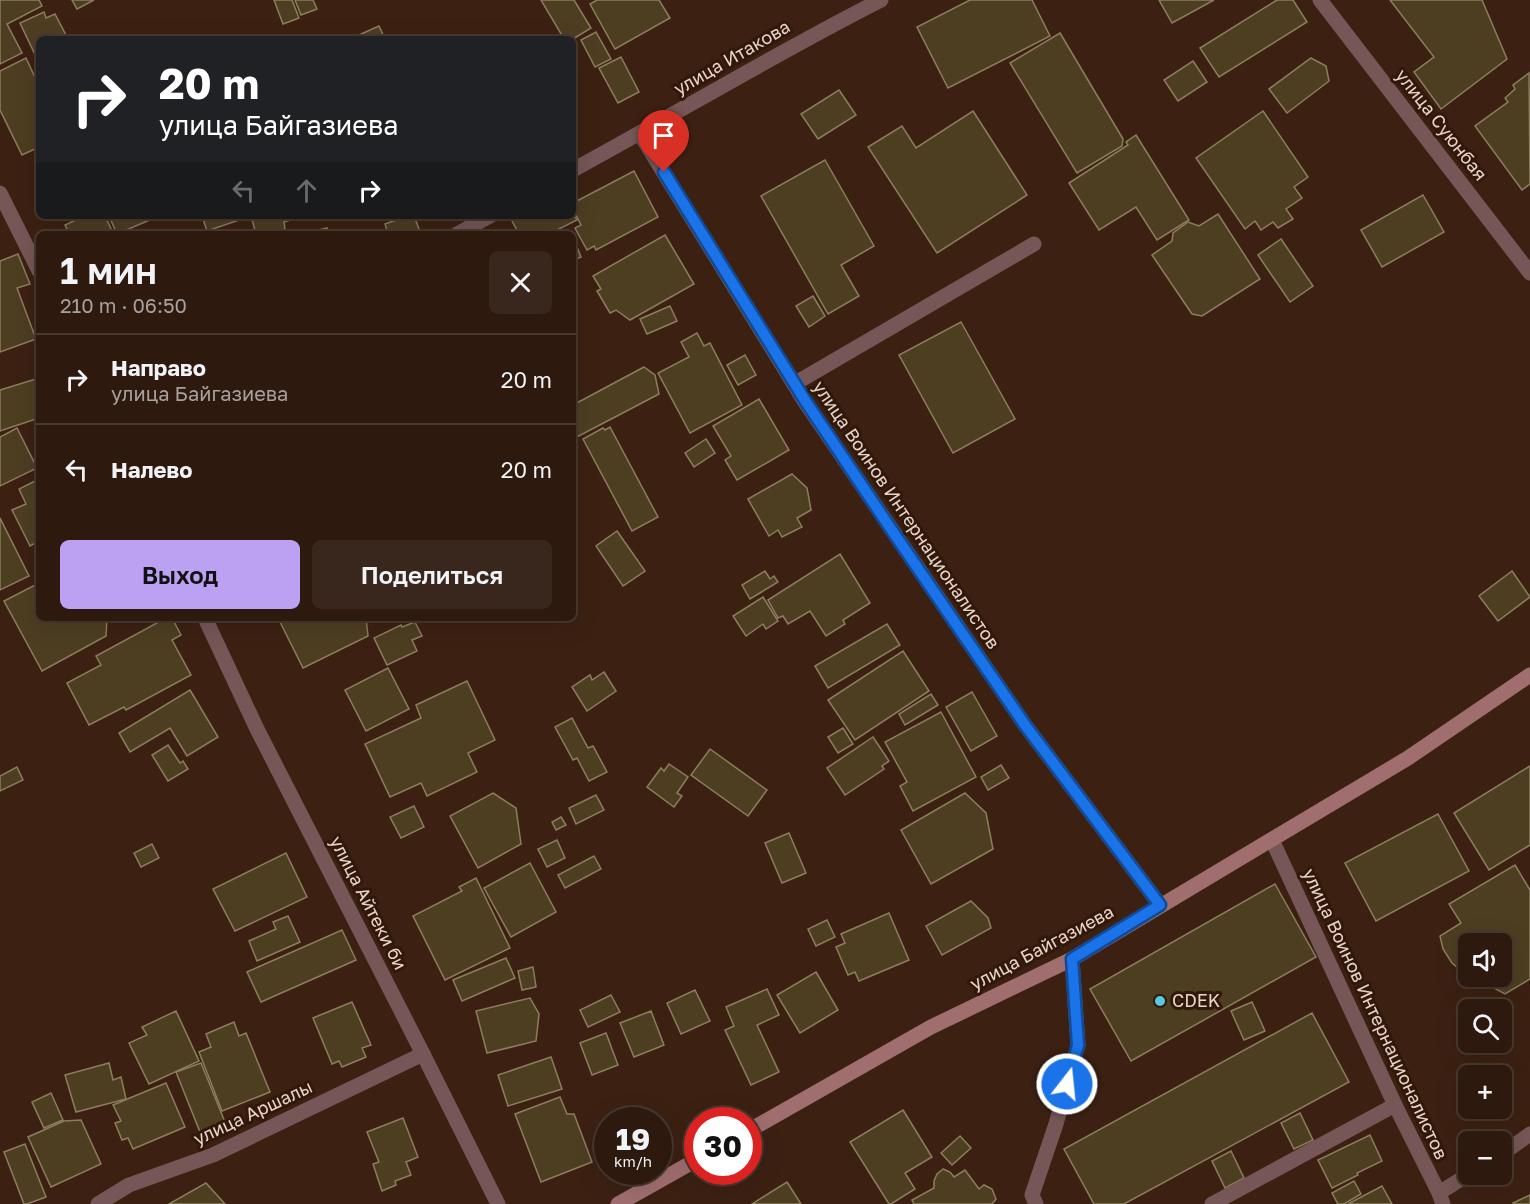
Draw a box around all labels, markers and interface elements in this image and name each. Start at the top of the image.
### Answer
street label: улица Итакова [669,15,794,99]
text: 20 m [159,58,259,108]
icon: right [60,60,138,138]
street label: улица Суюнбая [1391,64,1492,185]
text: улица Байгазиева [159,109,399,141]
pin [638,110,689,172]
icon: arrive [647,119,680,152]
icon: left [227,174,260,207]
icon: ahead [290,174,323,207]
icon: right [353,174,386,207]
text: 1 мин [60,249,157,292]
button: close [489,251,552,314]
text: 210 m · 06:50 [60,293,187,317]
text: Направо [111,354,206,381]
icon: right [60,363,93,396]
text: 20 m [501,366,552,393]
street label: улица Воинов Интернационалистов [809,376,1005,653]
text: улица Байгазиева [111,381,288,405]
icon: left [60,453,93,486]
text: Налево [111,456,193,483]
text: 20 m [501,456,552,483]
button: Выход [60,540,300,609]
button: Поделиться [312,540,552,609]
street label: улица Айтеки би [326,832,412,973]
street label: улица Воинов Интернационалистов [1299,865,1453,1163]
street label: улица Байгазиева [966,900,1117,994]
map controls [1458,933,1512,1185]
button: sound [1458,933,1512,987]
place label: CDEK [1172,989,1220,1011]
marker: CDEK [1153,994,1167,1008]
button: search [1458,999,1512,1053]
position arrow [1035,1052,1099,1116]
button: + [1458,1065,1512,1119]
street label: улица Аршалы [190,1075,316,1149]
speed limit sign: 30 [684,1107,762,1185]
text: 19 [616,1121,650,1157]
button: − [1458,1131,1512,1185]
text: km/h [614,1152,652,1170]

